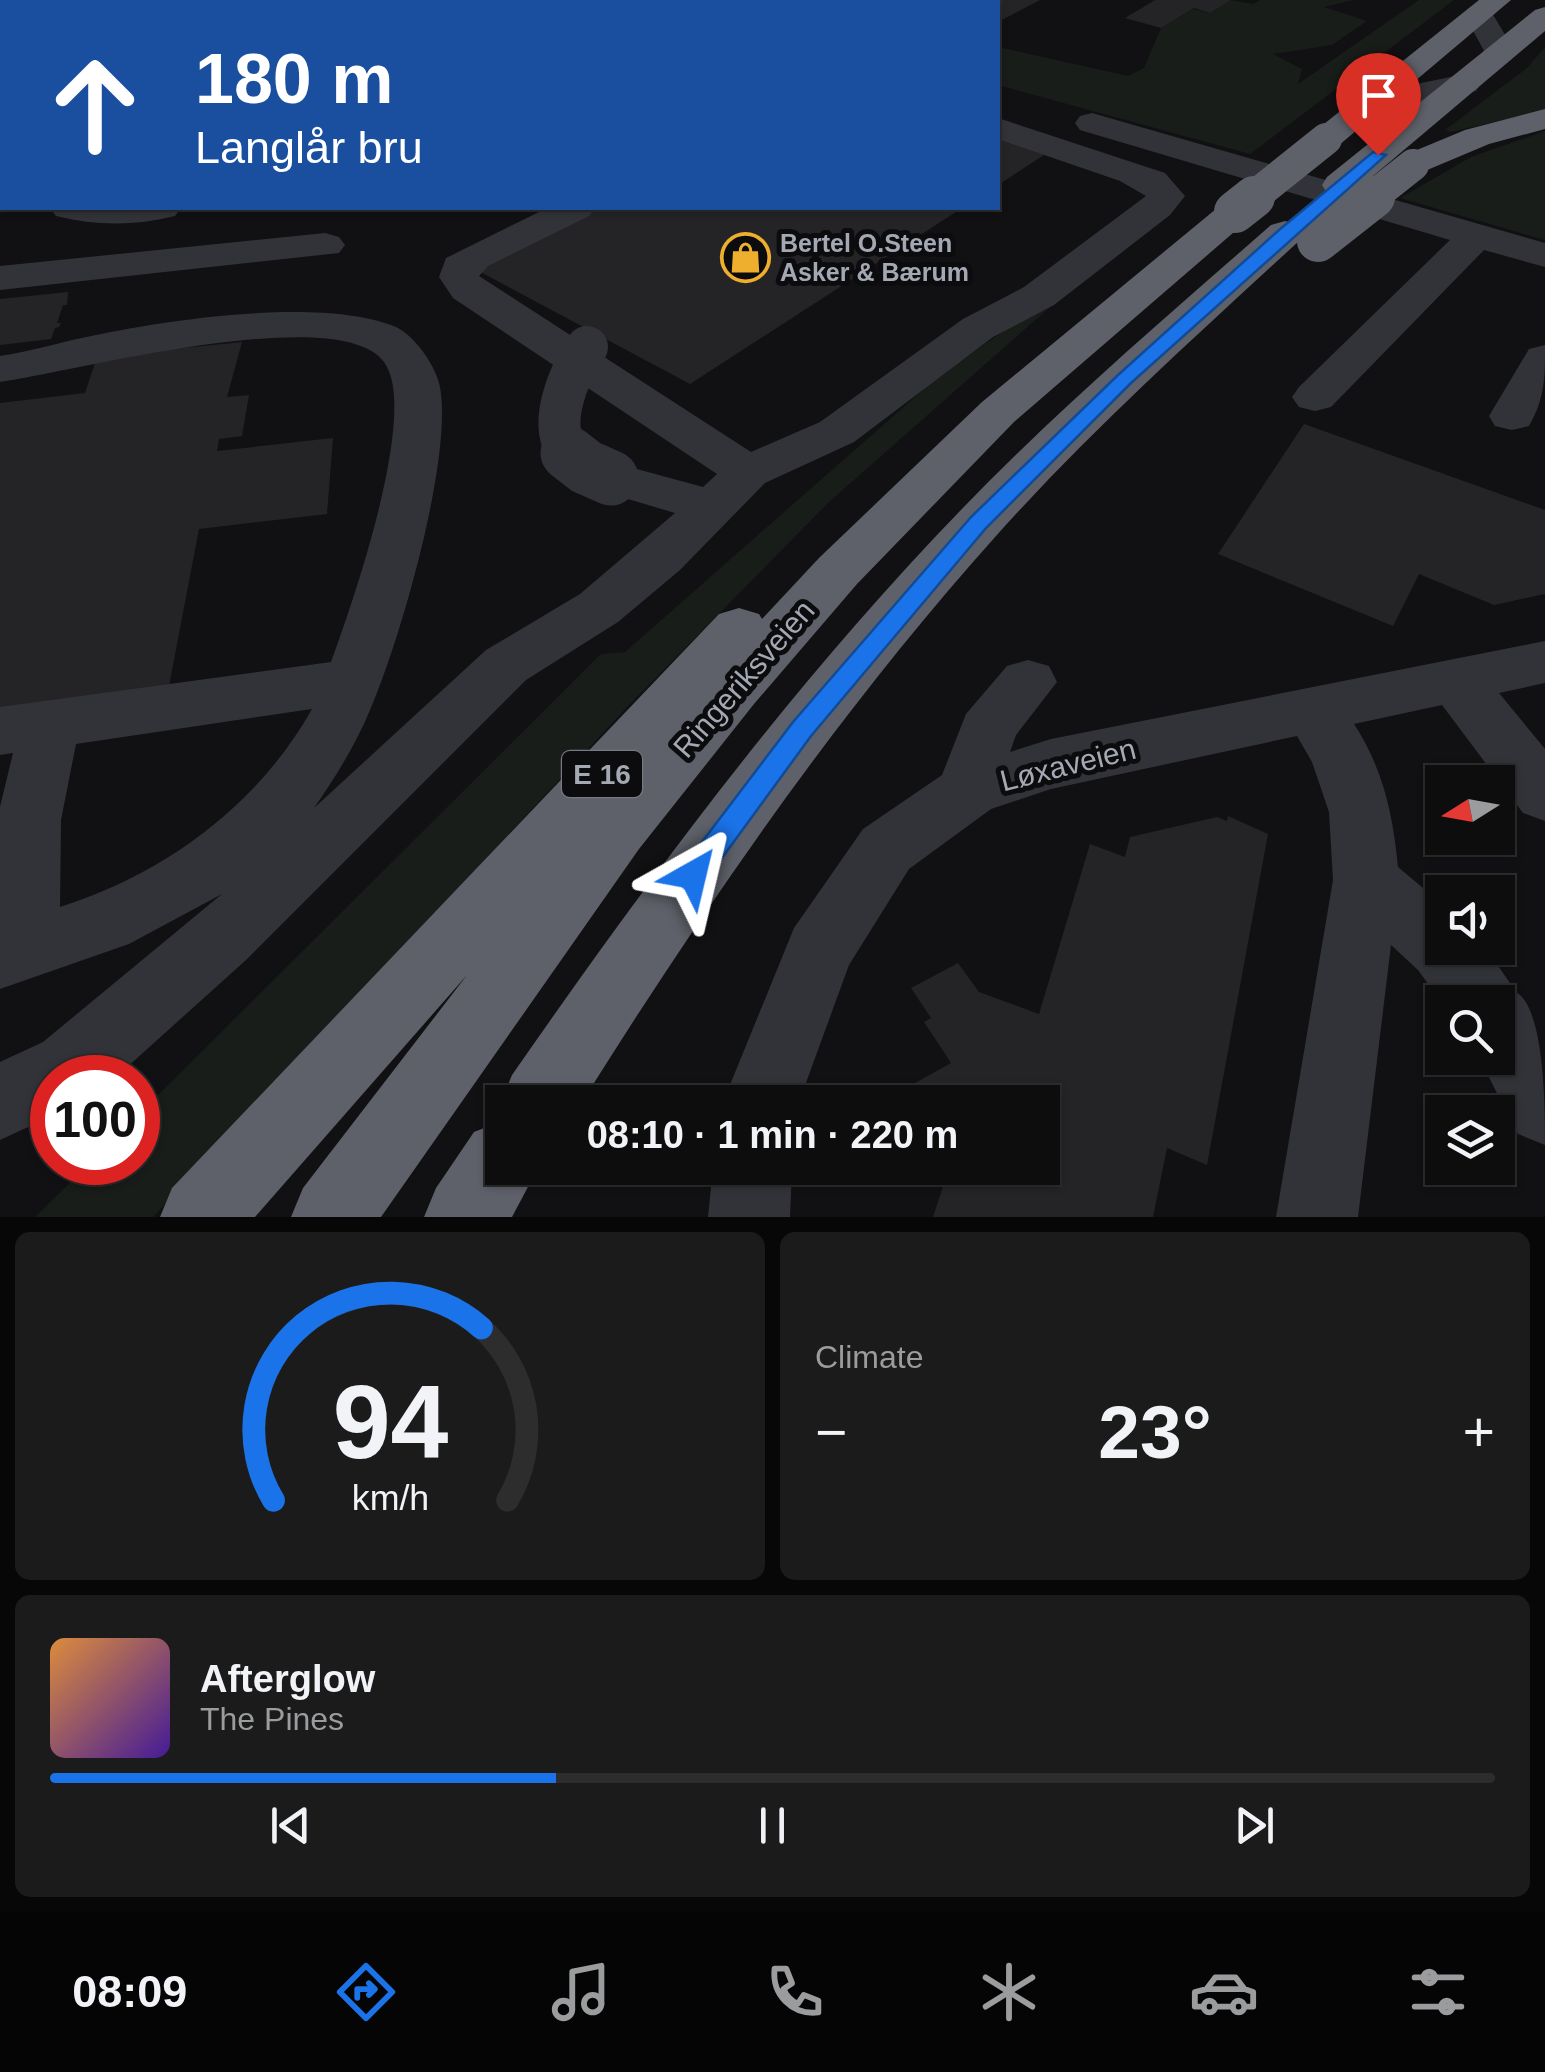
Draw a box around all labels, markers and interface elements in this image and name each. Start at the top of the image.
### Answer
icon: ahead [30,40,160,170]
text: 180 m [195,40,393,118]
pin [1336,53,1421,156]
icon: arrive [1351,68,1406,123]
text: Langlår bru [195,122,423,173]
place label: Bertel O.Steen Asker & Bærum [780,229,969,286]
shop icon: Bertel O.Steen Asker & Bærum [719,231,771,283]
street label: Ringeriksveien [667,594,821,764]
street label: Løxaveien [997,732,1139,797]
road number: E 16 [562,751,642,797]
north arrow [1425,765,1515,855]
map controls [1425,765,1515,1185]
position arrow [641,823,745,927]
button: sound [1425,875,1515,965]
button: search [1425,985,1515,1075]
speed limit sign: 100 [30,1055,160,1185]
button: layers [1425,1095,1515,1185]
text: 08:10 · 1 min · 220 m [587,1114,958,1156]
text: Climate [815,1339,923,1375]
text: 94 [332,1364,448,1480]
text: 23° [1098,1390,1212,1474]
text: − [815,1401,847,1463]
text: + [1463,1401,1495,1463]
text: km/h [351,1478,429,1518]
text: Afterglow [200,1658,375,1700]
text: The Pines [200,1701,344,1737]
icon: previous [263,1798,318,1853]
icon: pause [745,1798,800,1853]
icon: next [1227,1798,1282,1853]
icon: directions [331,1957,401,2027]
icon: music [546,1957,616,2027]
icon: phone [760,1957,830,2027]
icon: climate [974,1957,1044,2027]
icon: car [1189,1957,1259,2027]
icon: filters [1403,1957,1473,2027]
text: 08:09 [72,1966,187,2017]

